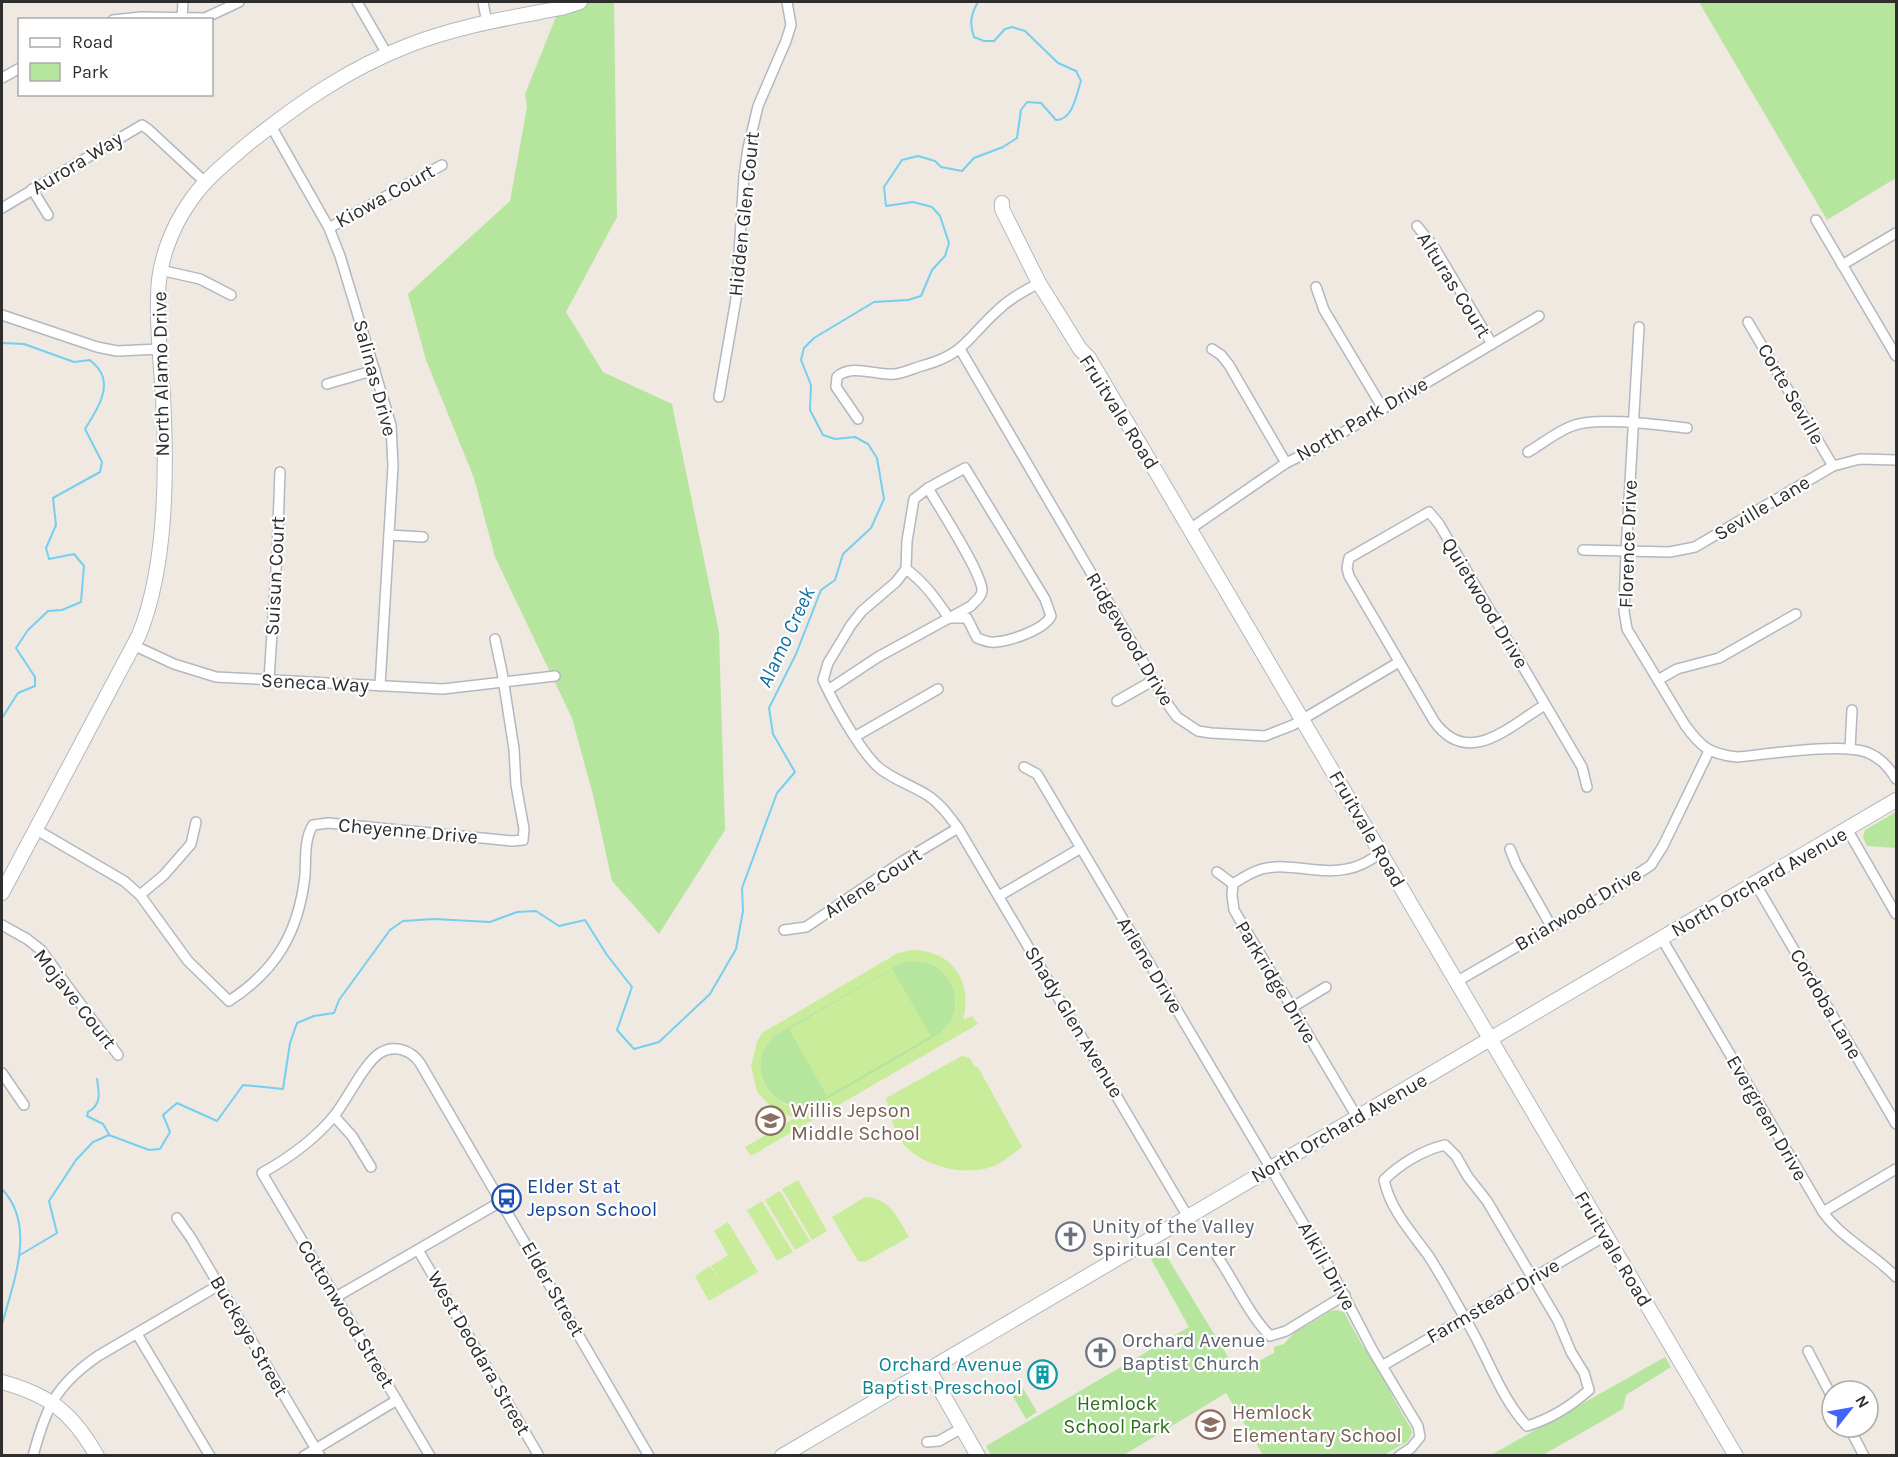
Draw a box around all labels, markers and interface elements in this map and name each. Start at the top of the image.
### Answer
legend [18,18,213,96]
text: Road [72,31,113,53]
text: Park [72,61,109,83]
street label: Aurora Way [27,127,127,199]
street label: Hidden Glen Court [724,130,764,298]
street label: Kiowa Court [332,159,439,233]
street label: Alturas Court [1412,228,1496,342]
street label: North Alamo Drive [148,291,174,457]
street label: Salinas Drive [348,317,402,439]
street label: Corte Seville [1753,339,1829,449]
street label: Fruitvale Road [1075,350,1163,474]
street label: North Park Drive [1292,372,1432,466]
street label: Seville Lane [1710,471,1814,545]
street label: Florence Drive [1614,479,1642,609]
street label: Suisun Court [260,515,290,636]
street label: Quietwood Drive [1437,533,1533,673]
street label: Ridgewood Drive [1081,568,1179,710]
water label: Alamo Creek [752,583,820,691]
street label: Seneca Way [260,669,370,697]
street label: Fruitvale Road [1324,767,1410,891]
street label: Cheyenne Drive [337,813,479,849]
street label: North Orchard Avenue [1667,822,1851,942]
street label: Arlene Court [820,843,927,923]
street label: Briarwood Drive [1511,862,1645,956]
street label: Arlene Drive [1112,913,1188,1017]
street label: Parkridge Drive [1230,917,1322,1047]
street label: Shady Glen Avenue [1020,942,1128,1102]
street label: Mojave Court [29,945,121,1054]
street label: Cordoba Lane [1785,945,1867,1063]
street label: Evergreen Drive [1722,1051,1812,1185]
street label: North Orchard Avenue [1247,1068,1431,1188]
place label: Willis Jepson Middle School [791,1099,920,1145]
school or university icon: Willis Jepson Middle School [754,1105,786,1137]
place label: Elder St at Jepson School [527,1175,657,1221]
bus stop icon: Elder St at Jepson School [490,1182,522,1214]
street label: Fruitvale Road [1569,1187,1657,1311]
place label: Unity of the Valley Spiritual Center [1092,1215,1254,1261]
street label: Alkili Drive [1293,1218,1361,1314]
church icon: Unity of the Valley Spiritual Center [1055,1221,1087,1253]
street label: Cottonwood Street [293,1236,400,1393]
street label: Elder Street [517,1237,590,1341]
street label: Farmstead Drive [1422,1254,1564,1348]
street label: West Deodara Street [423,1267,536,1439]
street label: Buckeye Street [205,1272,293,1401]
place label: Orchard Avenue Baptist Church [1122,1329,1265,1375]
church icon: Orchard Avenue Baptist Church [1085,1336,1117,1368]
place label: Orchard Avenue Baptist Preschool [862,1353,1022,1399]
building icon: Orchard Avenue Baptist Preschool [1027,1359,1059,1391]
north arrow [1820,1379,1880,1439]
park label: Hemlock School Park [1063,1392,1171,1438]
text: N [1851,1392,1874,1411]
place label: Hemlock Elementary School [1232,1401,1402,1447]
school or university icon: Hemlock Elementary School [1195,1408,1227,1440]

